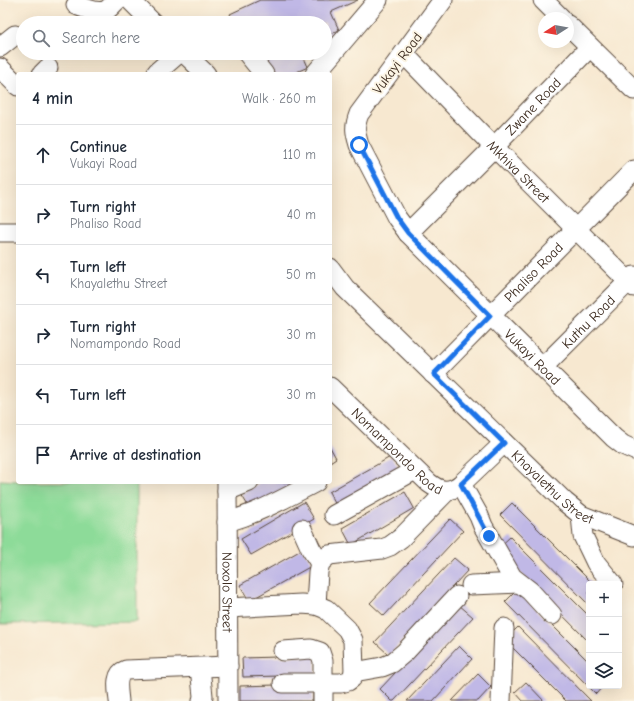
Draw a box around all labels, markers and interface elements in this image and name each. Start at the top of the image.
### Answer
north arrow [538,12,574,48]
search box [16,16,332,60]
icon: search [30,27,52,49]
text: Search here [62,29,140,47]
street label: Vukayi Road [369,29,426,97]
street label: Zwane Road [502,74,565,139]
text: 4 min [32,89,73,108]
text: Walk · 260 m [242,91,316,106]
route start [350,136,368,154]
street label: Mkhiva Street [483,137,554,207]
text: Continue [70,138,127,156]
icon: ahead [32,144,54,166]
text: 110 m [283,147,316,162]
text: Vukayi Road [70,156,137,171]
text: Turn right [70,198,136,216]
icon: right [32,204,54,226]
text: 40 m [287,207,316,222]
text: Phaliso Road [70,216,141,231]
street label: Phaliso Road [501,239,567,306]
text: Turn left [70,258,126,276]
icon: left [32,264,54,286]
text: 50 m [286,267,316,282]
text: Khayalethu Street [70,276,167,291]
street label: Kuthu Road [558,292,619,352]
text: Turn right [70,318,136,336]
icon: right [32,324,54,346]
street label: Vukayi Road [500,326,564,389]
text: 30 m [286,327,316,342]
text: Nomampondo Road [70,336,181,351]
icon: left [32,384,54,406]
text: Turn left [70,386,126,404]
text: 30 m [286,387,316,402]
street label: Nomampondo Road [348,404,445,498]
icon: arrive [32,444,54,466]
text: Arrive at destination [70,446,201,464]
street label: Khayalethu Street [508,447,597,528]
route end [480,527,498,545]
street label: Noxolo Street [218,552,236,633]
map controls [586,581,622,689]
button: + [586,581,622,617]
button: − [586,617,622,653]
button: layers [586,653,622,689]

